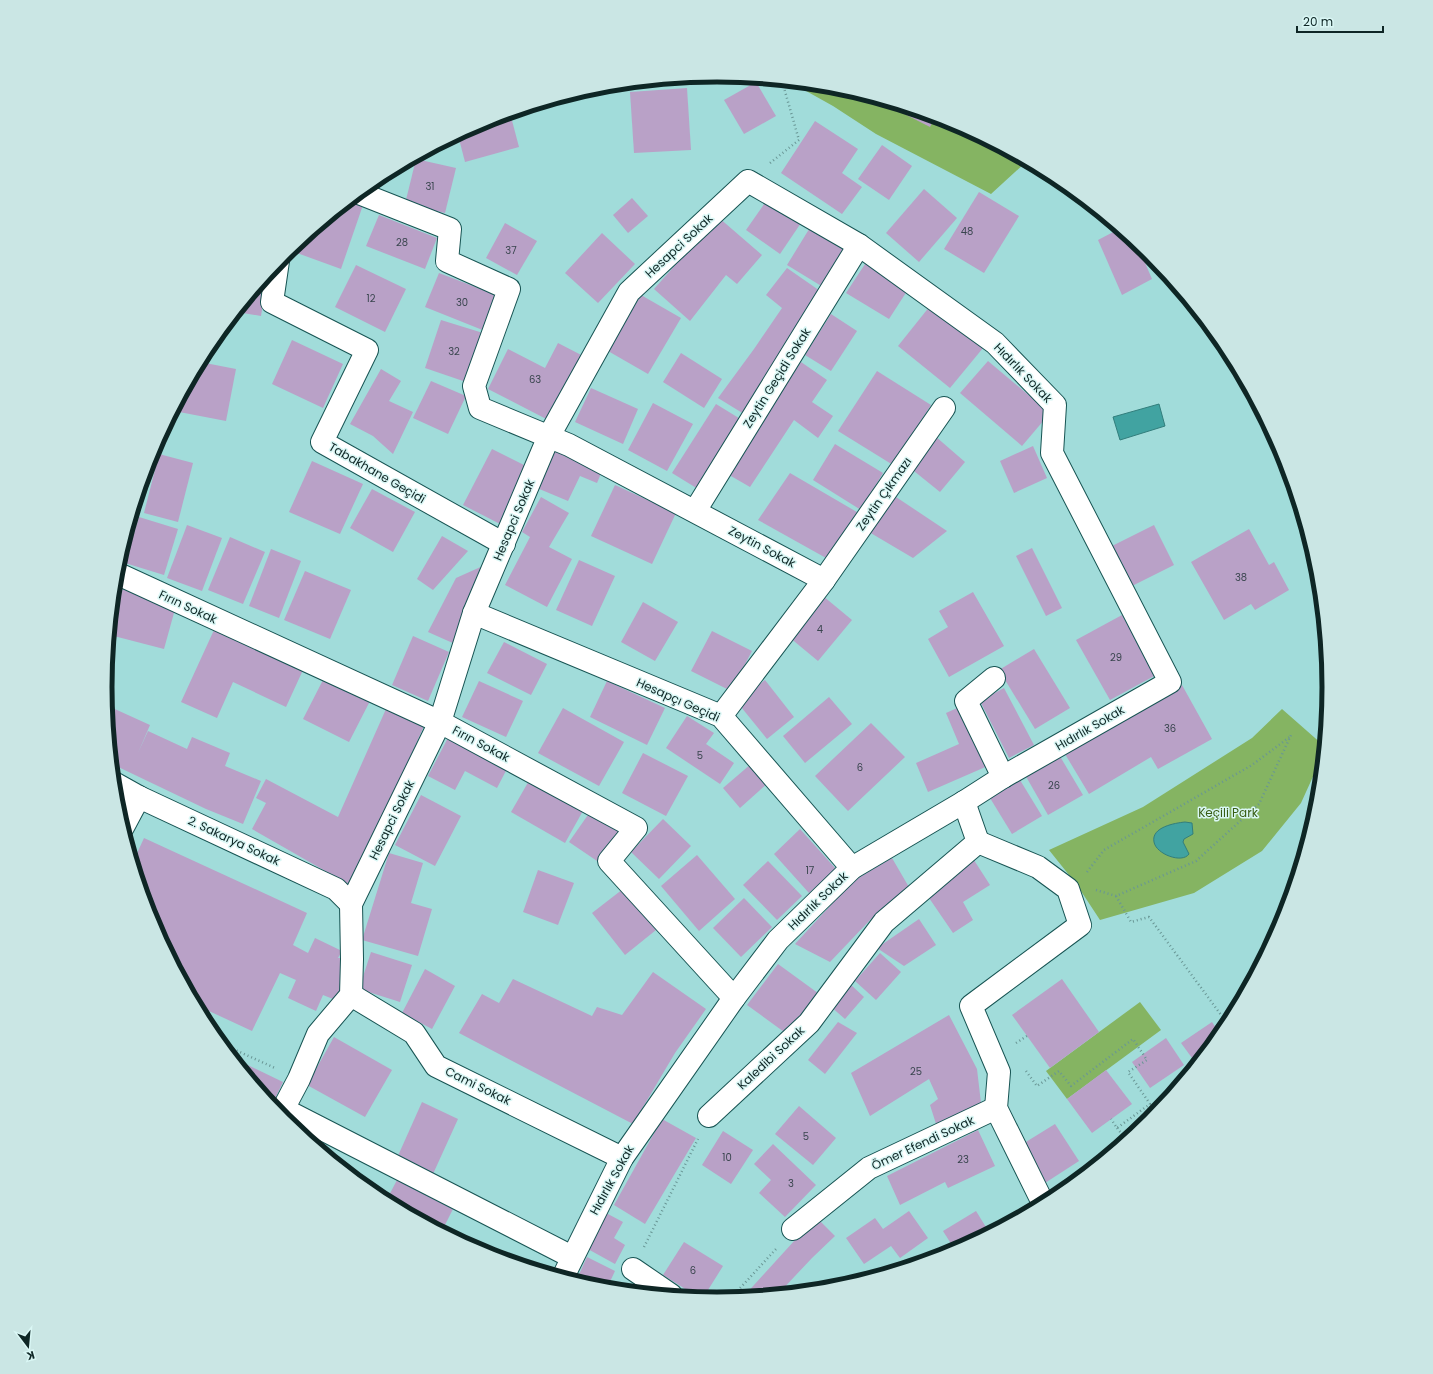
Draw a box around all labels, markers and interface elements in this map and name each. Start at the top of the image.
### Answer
scale bar [1297,8,1383,34]
text: 20 m [1303,13,1333,30]
house number: 31 [425,179,435,194]
street label: Hesapci Sokak [641,209,717,281]
house number: 48 [961,224,973,239]
house number: 28 [396,235,408,250]
house number: 37 [505,243,517,258]
house number: 12 [367,291,376,306]
house number: 30 [456,295,468,310]
street label: Zeytin Geçidi Sokak [739,324,815,431]
street label: Hıdırlık Sokak [990,339,1057,407]
house number: 32 [448,344,460,359]
house number: 63 [529,372,541,387]
street label: Tabakhane Geçidi [326,438,429,507]
street label: Zeytin Çıkmazı [852,454,915,534]
street label: Hesapci Sokak [489,476,539,563]
street label: Zeytin Sokak [726,522,800,572]
house number: 38 [1235,570,1247,585]
street label: Fırın Sokak [156,586,221,628]
house number: 4 [817,622,823,637]
house number: 29 [1110,650,1122,665]
street label: Hesapçı Geçidi [634,674,723,726]
street label: Hıdırlık Sokak [1052,700,1128,754]
street label: Fırın Sokak [450,721,514,766]
house number: 36 [1164,721,1176,736]
house number: 5 [697,748,703,763]
house number: 6 [857,760,863,775]
street label: Hesapci Sokak [365,776,419,863]
house number: 26 [1048,778,1060,793]
park label: Keçili Park [1198,804,1259,821]
street label: 2. Sakarya Sokak [185,812,284,870]
house number: 17 [806,863,815,878]
street label: Hıdırlık Sokak [784,867,852,934]
street label: Kaledibi Sokak [733,1021,809,1093]
street label: Cami Sokak [443,1062,515,1109]
house number: 25 [910,1064,922,1079]
street label: Ömer Efendi Sokak [869,1111,978,1174]
house number: 5 [803,1129,809,1144]
street label: Hıdırlık Sokak [585,1141,638,1218]
house number: 10 [722,1150,732,1165]
house number: 23 [957,1152,969,1167]
house number: 3 [788,1176,794,1191]
house number: 6 [690,1263,696,1278]
north arrow [8,1326,48,1366]
text: K [25,1347,37,1364]

